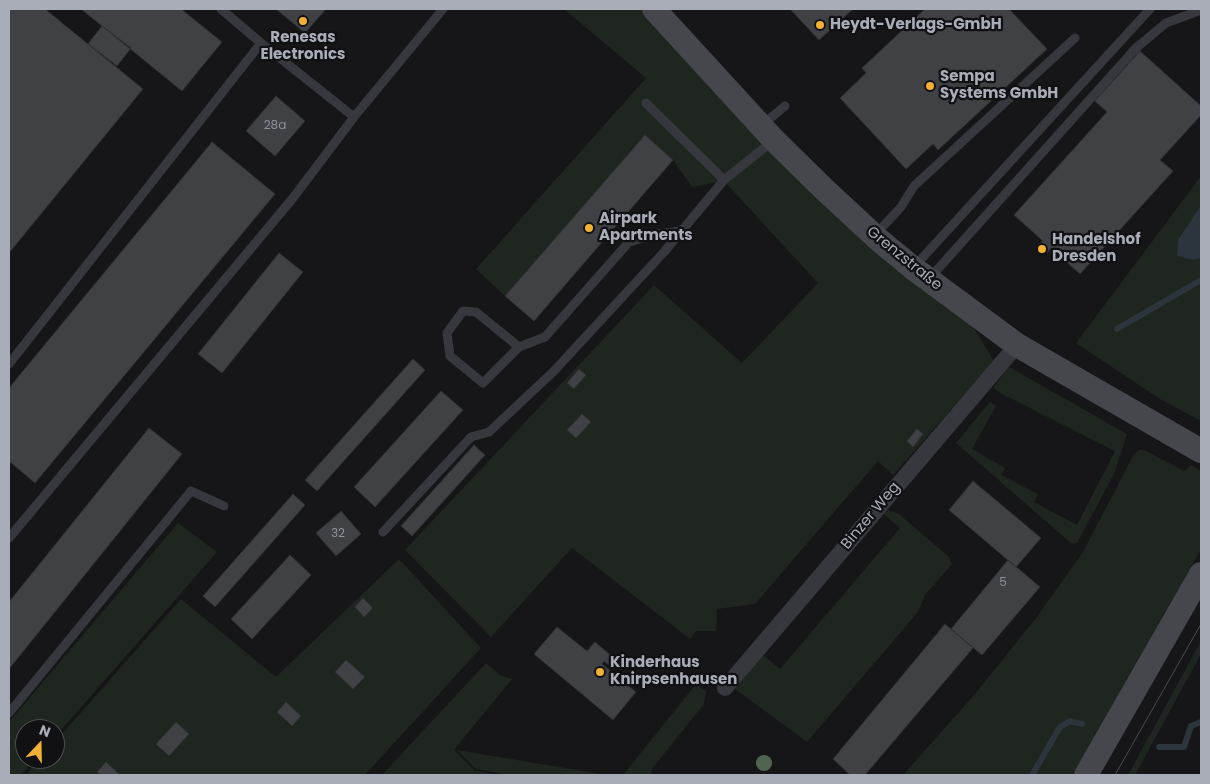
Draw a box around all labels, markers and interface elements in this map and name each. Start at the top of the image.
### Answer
marker: Renesas Electronics [297,15,309,27]
place label: Heydt-Verlags-GmbH [830,16,1002,34]
marker: Heydt-Verlags-GmbH [814,19,826,31]
place label: Renesas Electronics [261,29,345,64]
place label: Sempa Systems GmbH [940,68,1058,103]
marker: Sempa Systems GmbH [924,80,936,92]
house number: 28a [264,119,286,133]
place label: Airpark Apartments [599,210,693,245]
marker: Airpark Apartments [583,222,595,234]
street label: Grenzstraße [863,223,945,295]
place label: Handelshof Dresden [1052,231,1141,266]
marker: Handelshof Dresden [1036,243,1048,255]
street label: Binzer Weg [838,479,904,553]
house number: 32 [331,527,345,541]
house number: 5 [999,576,1007,590]
place label: Kinderhaus Knirpsenhausen [610,654,737,689]
marker: Kinderhaus Knirpsenhausen [594,666,606,678]
north arrow [15,719,65,769]
text: N [37,720,54,742]

